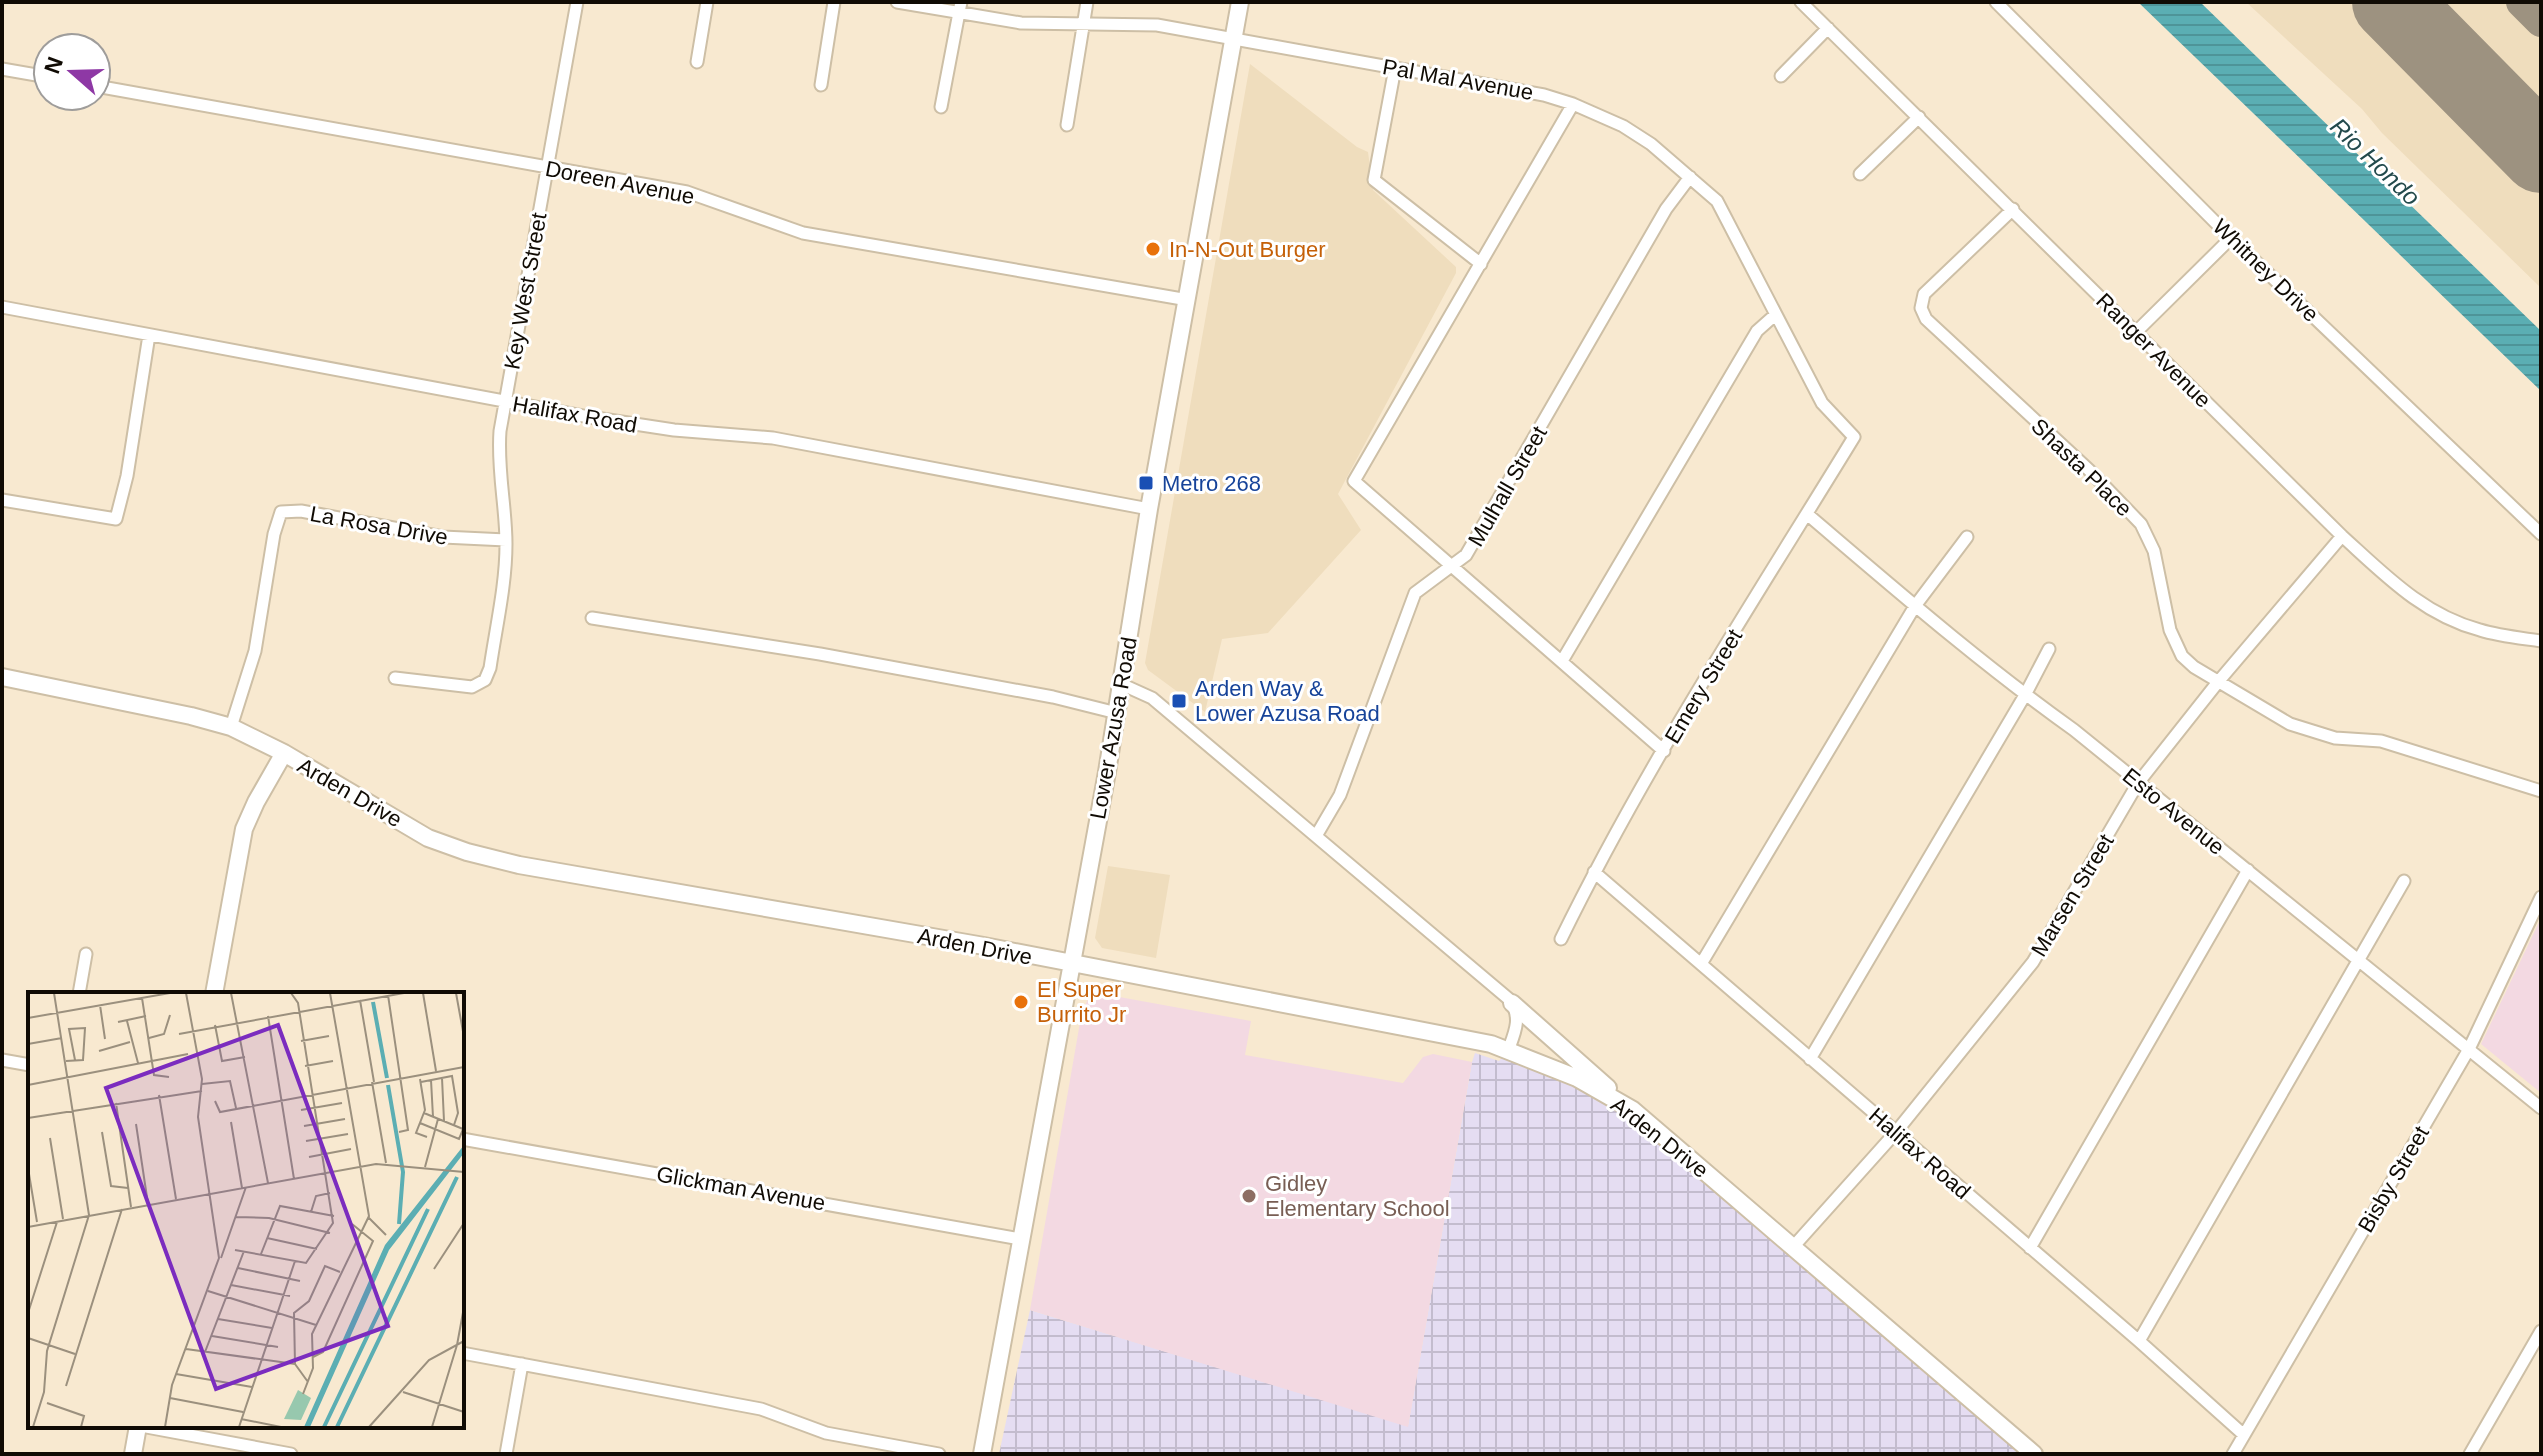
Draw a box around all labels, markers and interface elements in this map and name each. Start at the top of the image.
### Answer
north arrow [32,32,112,112]
text: N [39,54,68,77]
street label: Pal Mal Avenue [1381,54,1535,105]
water label: Rio Hondo [2325,113,2426,211]
street label: Doreen Avenue [543,156,697,209]
street label: Key West Street [499,211,552,371]
street label: Whitney Drive [2208,214,2324,327]
place label: In-N-Out Burger [1169,237,1326,262]
marker: In-N-Out Burger [1144,240,1162,258]
street label: Ranger Avenue [2091,288,2216,413]
street label: Halifax Road [511,391,639,438]
street label: Shasta Place [2026,413,2137,521]
street label: Mulhall Street [1463,422,1552,551]
place label: Metro 268 [1162,471,1261,496]
marker: Metro 268 [1137,474,1155,492]
street label: La Rosa Drive [308,501,450,550]
street label: Emery Street [1660,625,1747,748]
street label: Lower Azusa Road [1085,635,1142,821]
place label: Arden Way & Lower Azusa Road [1195,676,1380,726]
marker: Arden Way & Lower Azusa Road [1170,692,1188,710]
street label: Arden Drive [293,753,406,832]
street label: Esto Avenue [2118,763,2229,860]
street label: Marsen Street [2026,830,2119,961]
street label: Arden Drive [916,923,1034,970]
place label: El Super Burrito Jr [1037,977,1126,1027]
inset map [28,992,464,1428]
marker: El Super Burrito Jr [1012,993,1030,1011]
street label: Arden Drive [1606,1092,1713,1183]
street label: Halifax Road [1864,1103,1975,1204]
street label: Bisby Street [2353,1122,2434,1237]
street label: Glickman Avenue [655,1161,827,1216]
place label: Gidley Elementary School [1265,1171,1450,1221]
marker: Gidley Elementary School [1240,1187,1258,1205]

